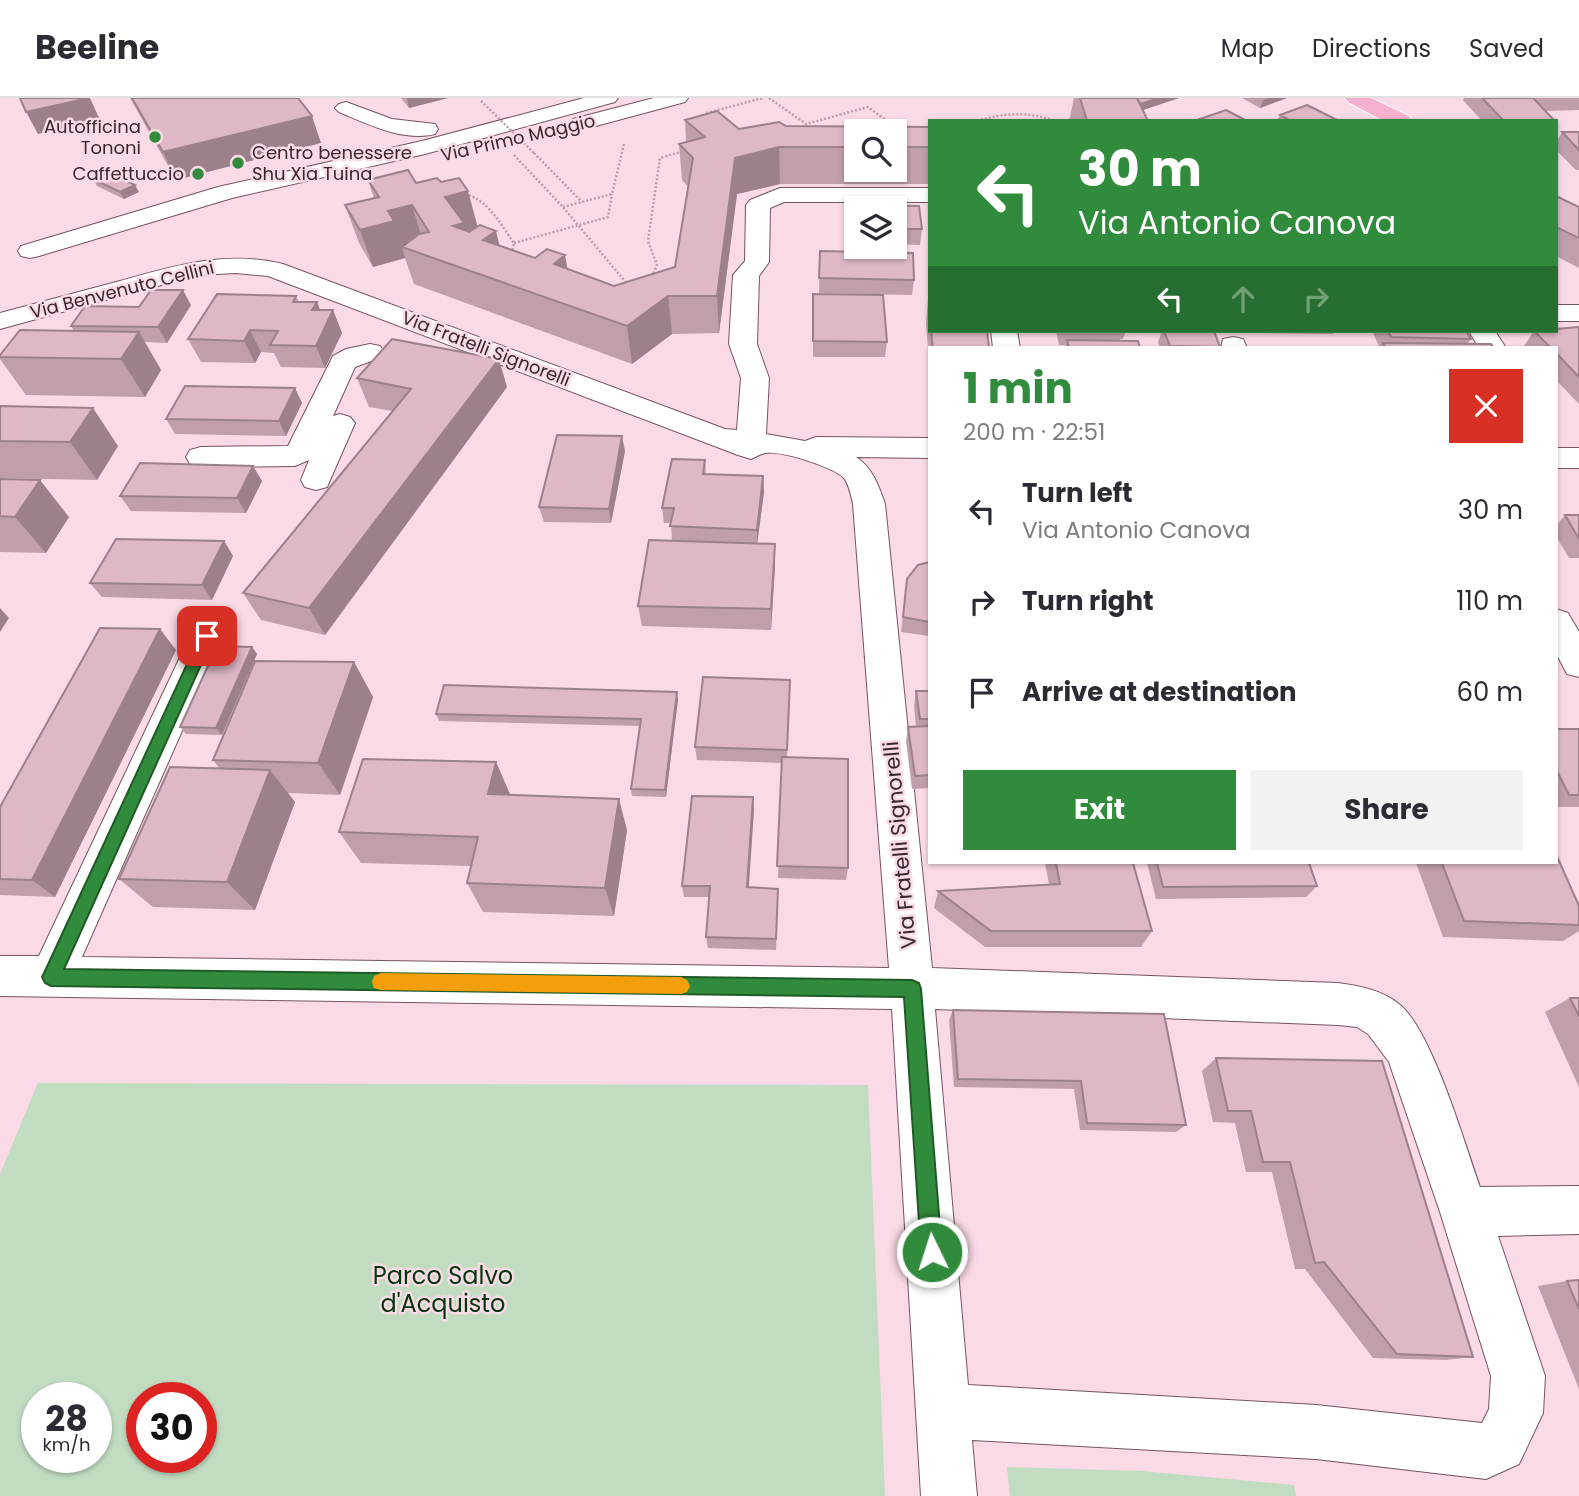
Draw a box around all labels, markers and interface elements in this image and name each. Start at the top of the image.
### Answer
text: Beeline [35,24,159,71]
text: Map [1221,32,1274,65]
text: Directions [1312,32,1431,65]
text: Saved [1469,32,1544,65]
street label: Via Primo Maggio [438,108,598,167]
place label: Autofficina Tononi [44,114,141,160]
map controls [844,119,907,259]
button: search [844,119,907,182]
marker: Autofficina Tononi [147,129,163,145]
text: 30 m [1078,135,1202,203]
place label: Centro benessere Shu Xia Tuina [252,140,412,186]
icon: left [963,147,1054,238]
marker: Centro benessere Shu Xia Tuina [230,155,246,171]
place label: Caffettuccio [73,161,184,186]
marker: Caffettuccio [190,166,206,182]
button: layers [844,196,907,259]
text: Via Antonio Canova [1078,200,1396,245]
street label: Via Benvenuto Cellini [27,255,216,324]
icon: left [1151,280,1189,318]
icon: ahead [1224,280,1262,318]
icon: right [1297,280,1335,318]
street label: Via Fratelli Signorelli [398,305,574,392]
text: 1 min [963,359,1073,418]
button: close [1449,369,1523,443]
text: 200 m · 22:51 [963,416,1105,448]
text: Turn left [1022,475,1133,511]
icon: left [963,492,1001,530]
text: 30 m [1458,492,1523,528]
text: Via Antonio Canova [1022,514,1251,546]
icon: right [963,583,1001,621]
text: Turn right [1022,583,1154,619]
text: 110 m [1456,583,1523,619]
pin [177,606,237,666]
icon: arrive [188,617,226,655]
icon: arrive [963,674,1001,712]
text: Arrive at destination [1022,674,1297,710]
text: 60 m [1456,674,1523,710]
street label: Via Fratelli Signorelli [876,740,923,950]
button: Exit [963,770,1236,850]
button: Share [1250,770,1523,850]
position arrow [895,1215,969,1289]
park label: Parco Salvo d'Acquisto [373,1259,513,1320]
speed limit sign: 30 [126,1382,217,1473]
text: 28 [45,1394,88,1443]
text: km/h [43,1432,90,1457]

